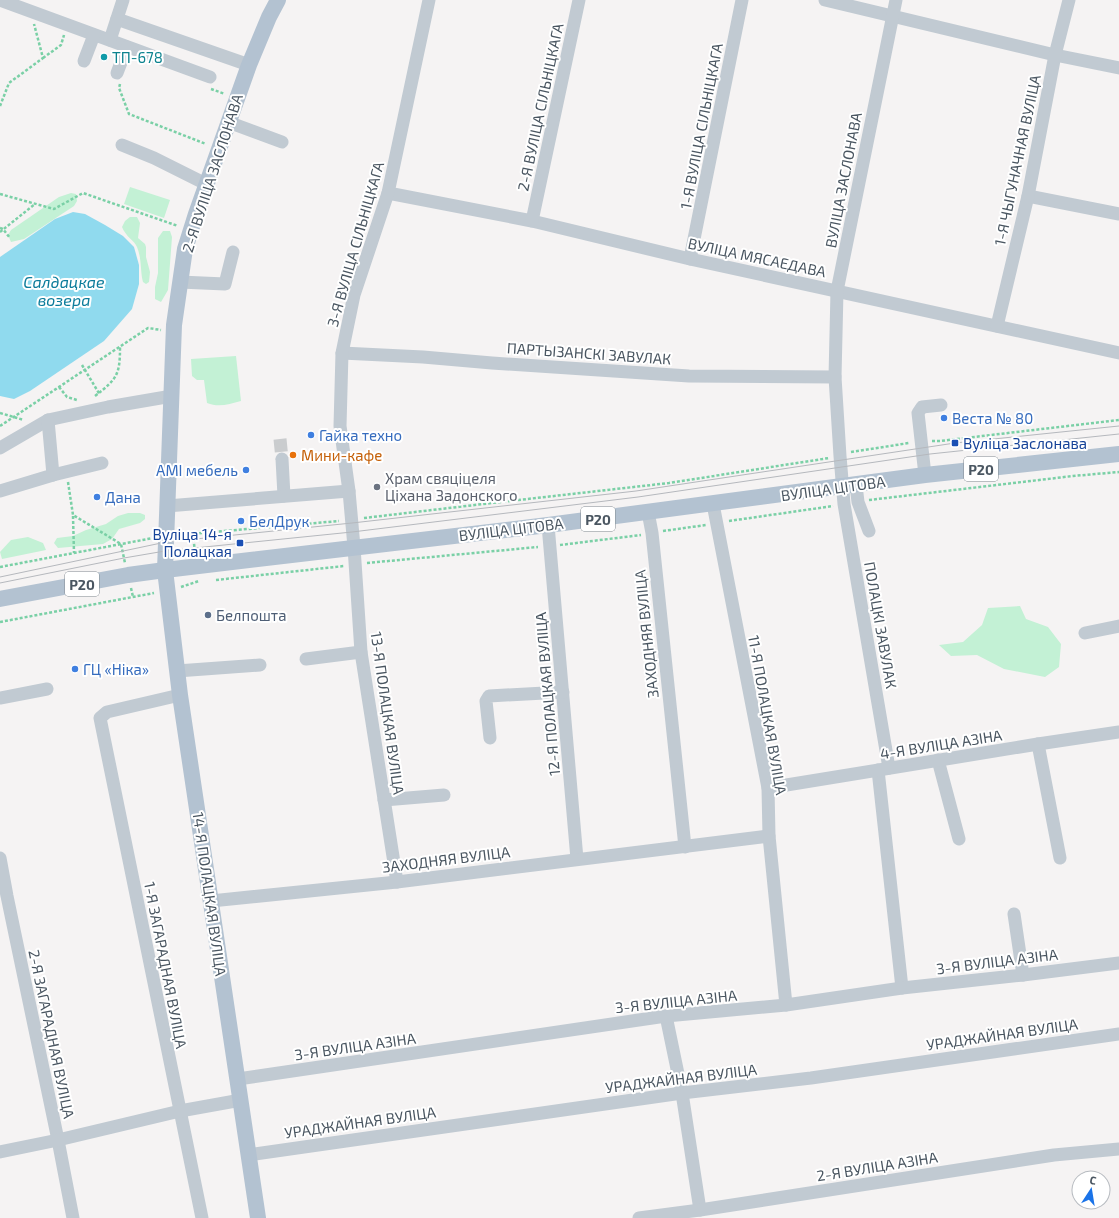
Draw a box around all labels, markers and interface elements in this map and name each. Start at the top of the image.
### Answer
street label: 2-Я ВУЛІЦА СІЛЬНІЦКАГА [513,21,567,193]
street label: 1-Я ВУЛІЦА СІЛЬНІЦКАГА [676,41,726,211]
place label: ТП-678 [112,48,163,66]
marker: ТП-678 [99,52,109,62]
street label: 1-Я ЧЫГУНАЧНАЯ ВУЛІЦА [990,72,1044,247]
street label: 2-Я ВУЛІЦА ЗАСЛОНАВА [178,91,246,254]
street label: ВУЛІЦА ЗАСЛОНАВА [821,110,865,249]
street label: 3-Я ВУЛІЦА СІЛЬНІЦКАГА [323,159,387,329]
street label: ВУЛІЦА МЯСАЕДАВА [686,234,828,281]
water label: Салдацкае возера [23,272,105,309]
street label: ПАРТЫЗАНСКІ ЗАВУЛАК [506,338,672,368]
place label: Веста № 80 [952,409,1033,427]
marker: Веста № 80 [939,413,949,423]
place label: Гайка техно [319,426,402,444]
marker: Гайка техно [306,430,316,440]
place label: Вуліца Заслонава [963,434,1087,453]
marker: Вуліца Заслонава [950,438,960,448]
place label: Мини-кафе [301,446,382,464]
marker: Мини-кафе [288,450,298,460]
road number: Р20 [964,457,998,481]
place label: AMI мебель [156,461,238,479]
marker: AMI мебель [241,465,251,475]
place label: Храм свяціцеля Ціхана Задонского [385,469,518,504]
street label: ВУЛІЦА ЦІТОВА [780,472,887,504]
marker: Храм свяціцеля Ціхана Задонского [372,482,382,492]
place label: Дана [105,488,141,506]
marker: Дана [92,492,102,502]
road number: Р20 [581,507,615,531]
place label: БелДрук [249,512,310,531]
street label: ВУЛІЦА ЦІТОВА [458,514,565,544]
marker: БелДрук [236,516,246,526]
place label: Вуліца 14-я Полацкая [152,525,232,560]
marker: Вуліца 14-я Полацкая [235,538,245,548]
street label: ПОЛАЦКІ ЗАВУЛАК [861,560,901,690]
street label: ЗАХОДНЯЯ ВУЛІЦА [630,568,662,699]
road number: Р20 [65,572,99,596]
place label: Белпошта [216,606,286,624]
marker: Белпошта [203,610,213,620]
street label: 12-Я ПОЛАЦКАЯ ВУЛІЦА [531,611,563,777]
street label: 13-Я ПОЛАЦКАЯ ВУЛІЦА [368,630,408,796]
street label: 11-Я ПОЛАЦКАЯ ВУЛІЦА [745,634,791,797]
place label: ГЦ «Ніка» [83,660,149,678]
marker: ГЦ «Ніка» [70,664,80,674]
street label: 4-Я ВУЛІЦА АЗІНА [879,725,1004,763]
street label: 14-Я ПОЛАЦКАЯ ВУЛІЦА [190,811,231,978]
street label: ЗАХОДНЯЯ ВУЛІЦА [381,842,512,876]
street label: 1-Я ЗАГАРАДНАЯ ВУЛІЦА [141,880,191,1051]
street label: 3-Я ВУЛІЦА АЗІНА [935,945,1059,977]
street label: 2-Я ЗАГАРАДНАЯ ВУЛІЦА [25,948,79,1121]
street label: 3-Я ВУЛІЦА АЗІНА [614,986,738,1016]
street label: УРАДЖАЙНАЯ ВУЛІЦА [925,1014,1080,1054]
street label: 3-Я ВУЛІЦА АЗІНА [293,1028,417,1063]
street label: УРАДЖАЙНАЯ ВУЛІЦА [604,1060,759,1096]
street label: УРАДЖАЙНАЯ ВУЛІЦА [283,1102,438,1142]
street label: 2-Я ВУЛІЦА АЗІНА [815,1147,940,1184]
north arrow [1071,1170,1111,1210]
text: С [1089,1173,1098,1187]

